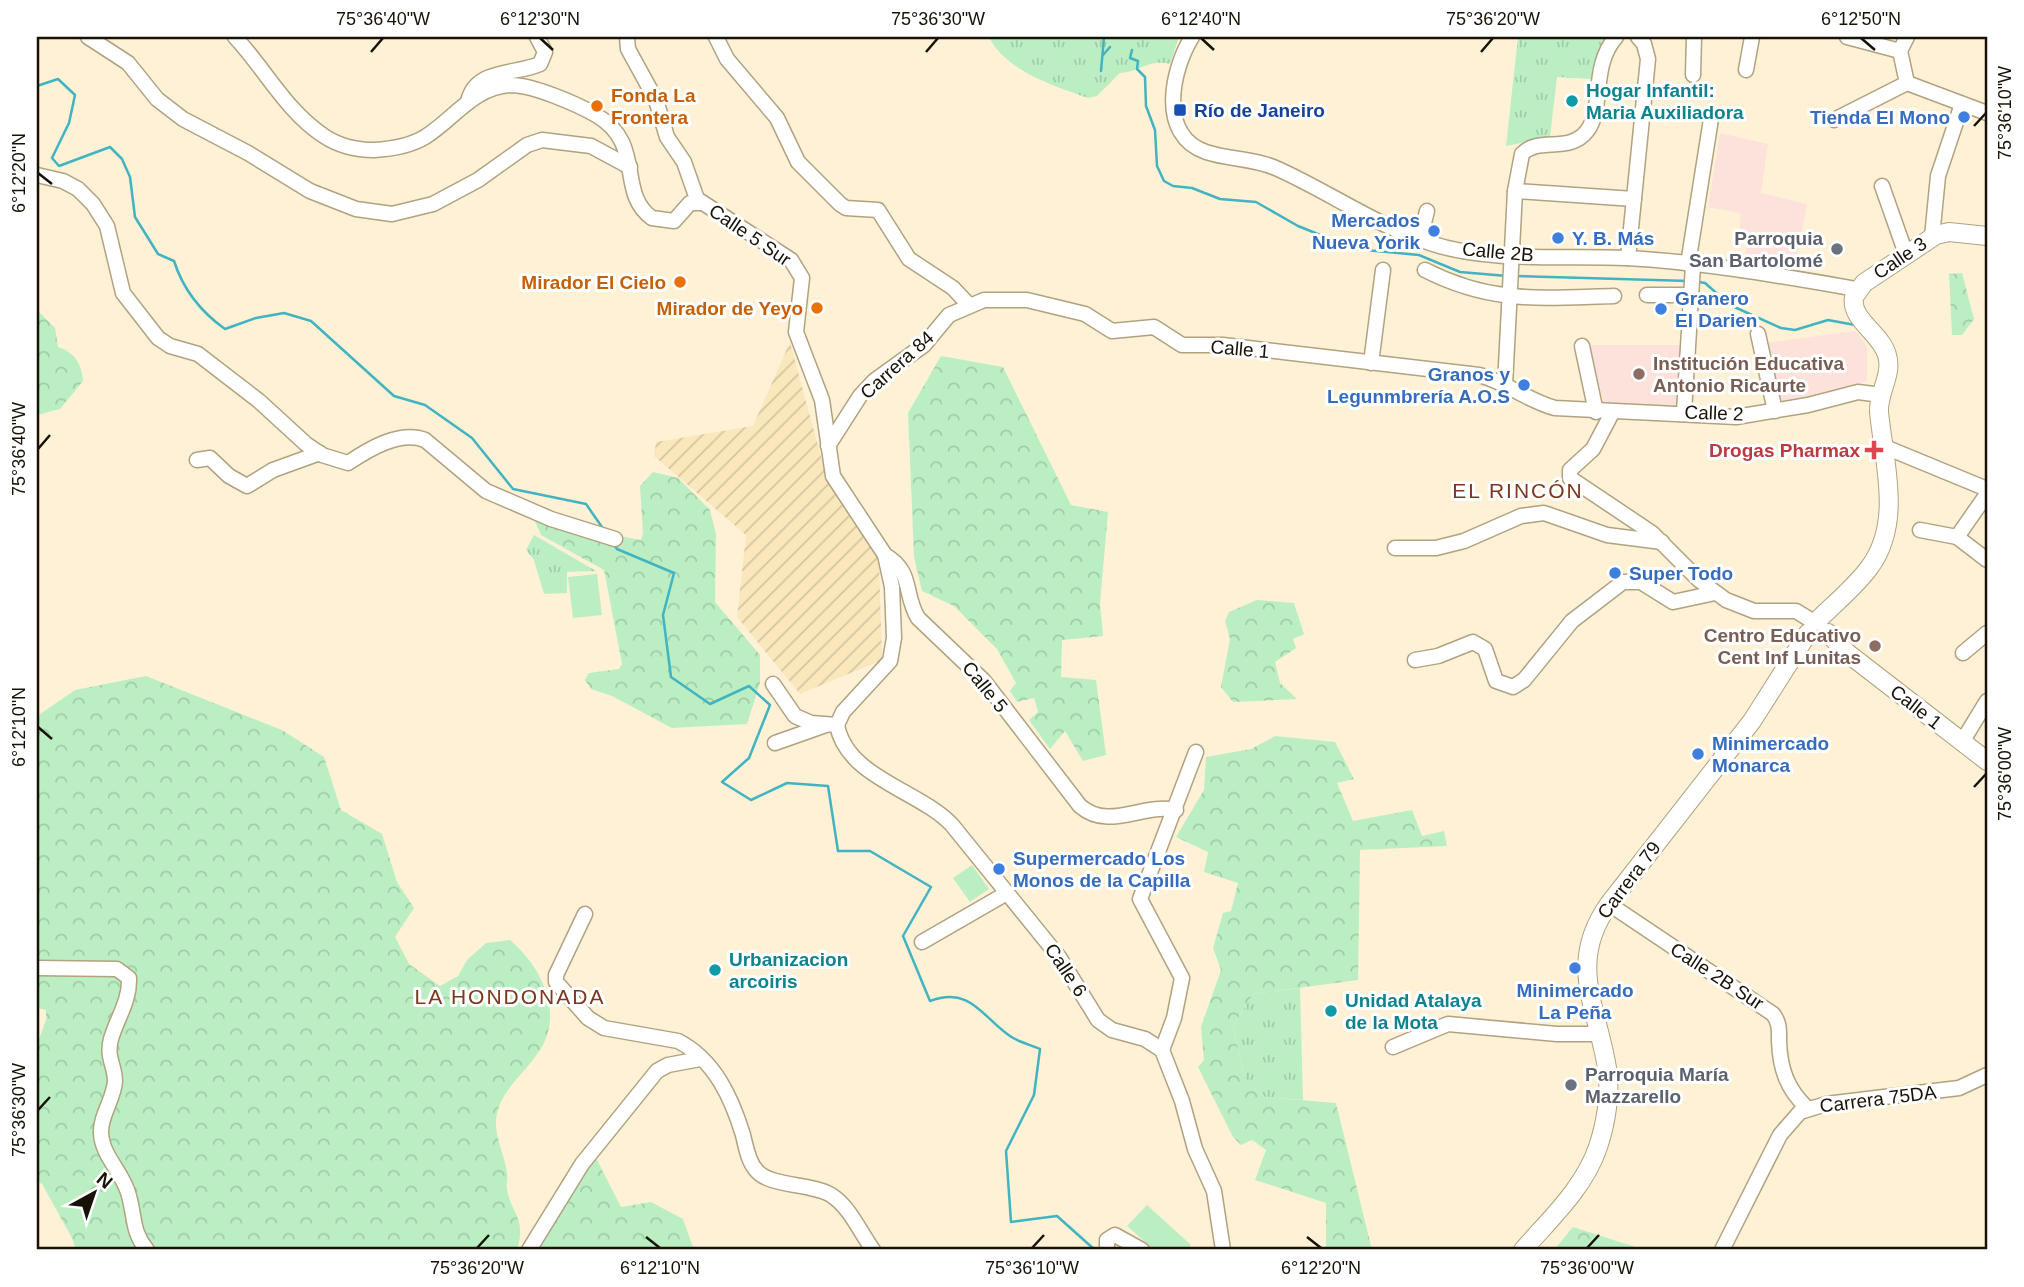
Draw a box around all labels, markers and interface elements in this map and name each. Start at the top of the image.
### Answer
text: 75°36'40"W [336,9,430,29]
text: 6°12'30"N [500,9,580,29]
text: 75°36'30"W [891,9,985,29]
text: 6°12'40"N [1161,9,1241,29]
text: 75°36'20"W [1446,9,1540,29]
text: 6°12'50"N [1821,9,1901,29]
text: 75°36'10"W [1995,66,2015,160]
place label: Hogar Infantil: Maria Auxiliadora [1586,80,1744,123]
place label: Fonda La Frontera [611,85,696,128]
marker: Hogar Infantil: Maria Auxiliadora [1564,93,1580,109]
marker: Fonda La Frontera [589,98,605,114]
place label: Río de Janeiro [1194,100,1325,121]
marker: Río de Janeiro [1172,102,1188,118]
place label: Tienda El Mono [1810,107,1950,128]
marker: Tienda El Mono [1956,109,1972,125]
text: 6°12'20"N [9,133,29,213]
street label: Calle 5 Sur [705,200,795,270]
place label: Mercados Nueva Yorik [1312,210,1420,253]
marker: Mercados Nueva Yorik [1426,223,1442,239]
place label: Y. B. Más [1572,228,1654,249]
place label: Parroquia San Bartolomé [1689,228,1823,271]
marker: Y. B. Más [1550,230,1566,246]
street label: Calle 3 [1870,233,1930,283]
street label: Calle 2B [1461,238,1535,266]
marker: Parroquia San Bartolomé [1829,241,1845,257]
place label: Mirador El Cielo [521,272,666,293]
marker: Mirador El Cielo [672,274,688,290]
place label: Granero El Darien [1675,288,1757,331]
place label: Mirador de Yeyo [657,298,803,319]
marker: Mirador de Yeyo [809,300,825,316]
marker: Granero El Darien [1653,301,1669,317]
street label: Carrera 84 [856,327,938,403]
street label: Calle 1 [1210,336,1270,362]
place label: Institución Educativa Antonio Ricaurte [1653,353,1845,396]
place label: Granos y Legunmbrería A.O.S [1327,364,1510,407]
marker: Institución Educativa Antonio Ricaurte [1631,366,1647,382]
marker: Granos y Legunmbrería A.O.S [1516,377,1532,393]
street label: Calle 2 [1684,401,1744,425]
text: 75°36'40"W [9,402,29,496]
place label: Drogas Pharmax [1709,440,1860,461]
marker: Drogas Pharmax [1866,442,1882,458]
district label: EL RINCÓN [1452,479,1584,502]
place label: Super Todo [1629,563,1733,584]
marker: Super Todo [1607,565,1623,581]
place label: Centro Educativo Cent Inf Lunitas [1704,625,1861,668]
marker: Centro Educativo Cent Inf Lunitas [1867,638,1883,654]
street label: Calle 5 [958,657,1012,717]
street label: Calle 1 [1886,681,1946,733]
text: 6°12'10"N [9,687,29,767]
text: 75°36'00"W [1995,727,2015,821]
place label: Minimercado Monarca [1712,733,1829,776]
marker: Minimercado Monarca [1690,746,1706,762]
street label: Carrera 79 [1593,837,1665,923]
place label: Supermercado Los Monos de la Capilla [1013,848,1191,891]
marker: Supermercado Los Monos de la Capilla [991,861,1007,877]
street label: Calle 2B Sur [1667,938,1768,1014]
street label: Calle 6 [1041,940,1091,1000]
place label: Urbanizacion arcoiris [729,949,848,992]
marker: Minimercado La Peña [1567,960,1583,976]
marker: Urbanizacion arcoiris [707,962,723,978]
place label: Minimercado La Peña [1516,980,1634,1023]
district label: LA HONDONADA [415,985,605,1008]
place label: Unidad Atalaya de la Mota [1345,990,1482,1033]
marker: Unidad Atalaya de la Mota [1323,1003,1339,1019]
text: 75°36'30"W [9,1063,29,1157]
place label: Parroquia María Mazzarello [1585,1064,1729,1107]
marker: Parroquia María Mazzarello [1563,1077,1579,1093]
street label: Carrera 75DA [1819,1081,1938,1117]
north arrow [60,1158,130,1228]
text: N [93,1168,117,1193]
text: 75°36'20"W [430,1258,524,1278]
text: 6°12'10"N [620,1258,700,1278]
text: 75°36'10"W [985,1258,1079,1278]
text: 6°12'20"N [1281,1258,1361,1278]
text: 75°36'00"W [1540,1258,1634,1278]

